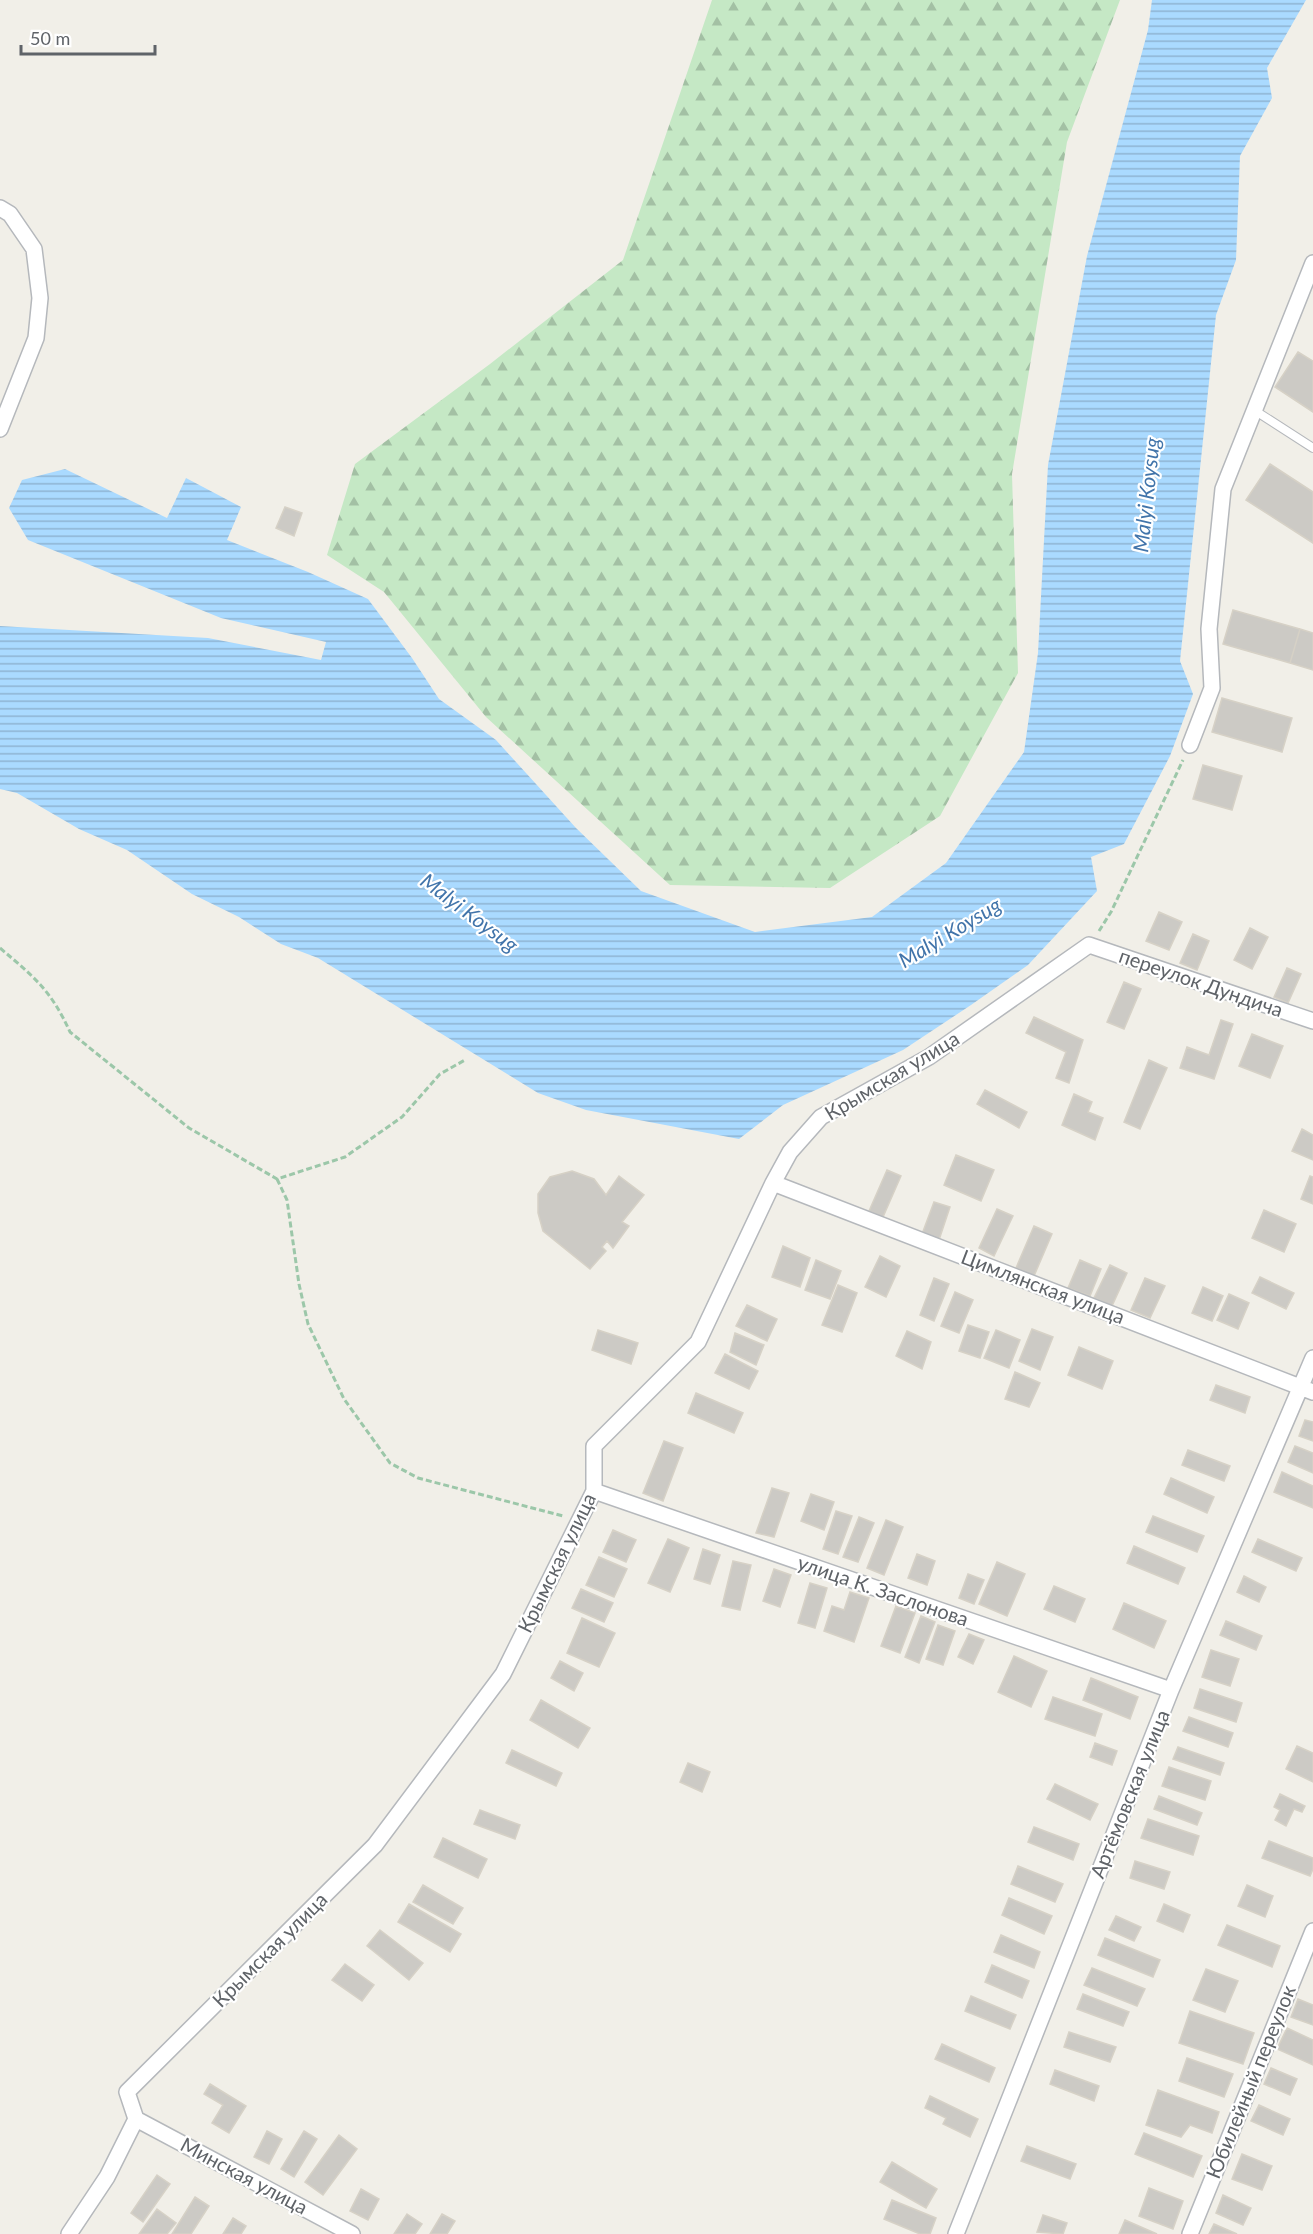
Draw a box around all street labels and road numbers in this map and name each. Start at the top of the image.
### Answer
street label: переулок Дундича [1116,943,1286,1021]
street label: Крымская улица [820,1026,963,1125]
street label: Цимлянская улица [958,1244,1129,1328]
street label: Крымская улица [512,1489,600,1636]
street label: улица К. Заслонова [795,1550,972,1631]
street label: Артёмовская улица [1084,1706,1174,1881]
street label: Крымская улица [207,1887,332,2012]
street label: Юбилейный переулок [1200,1981,1300,2182]
street label: Минская улица [177,2132,312,2219]

